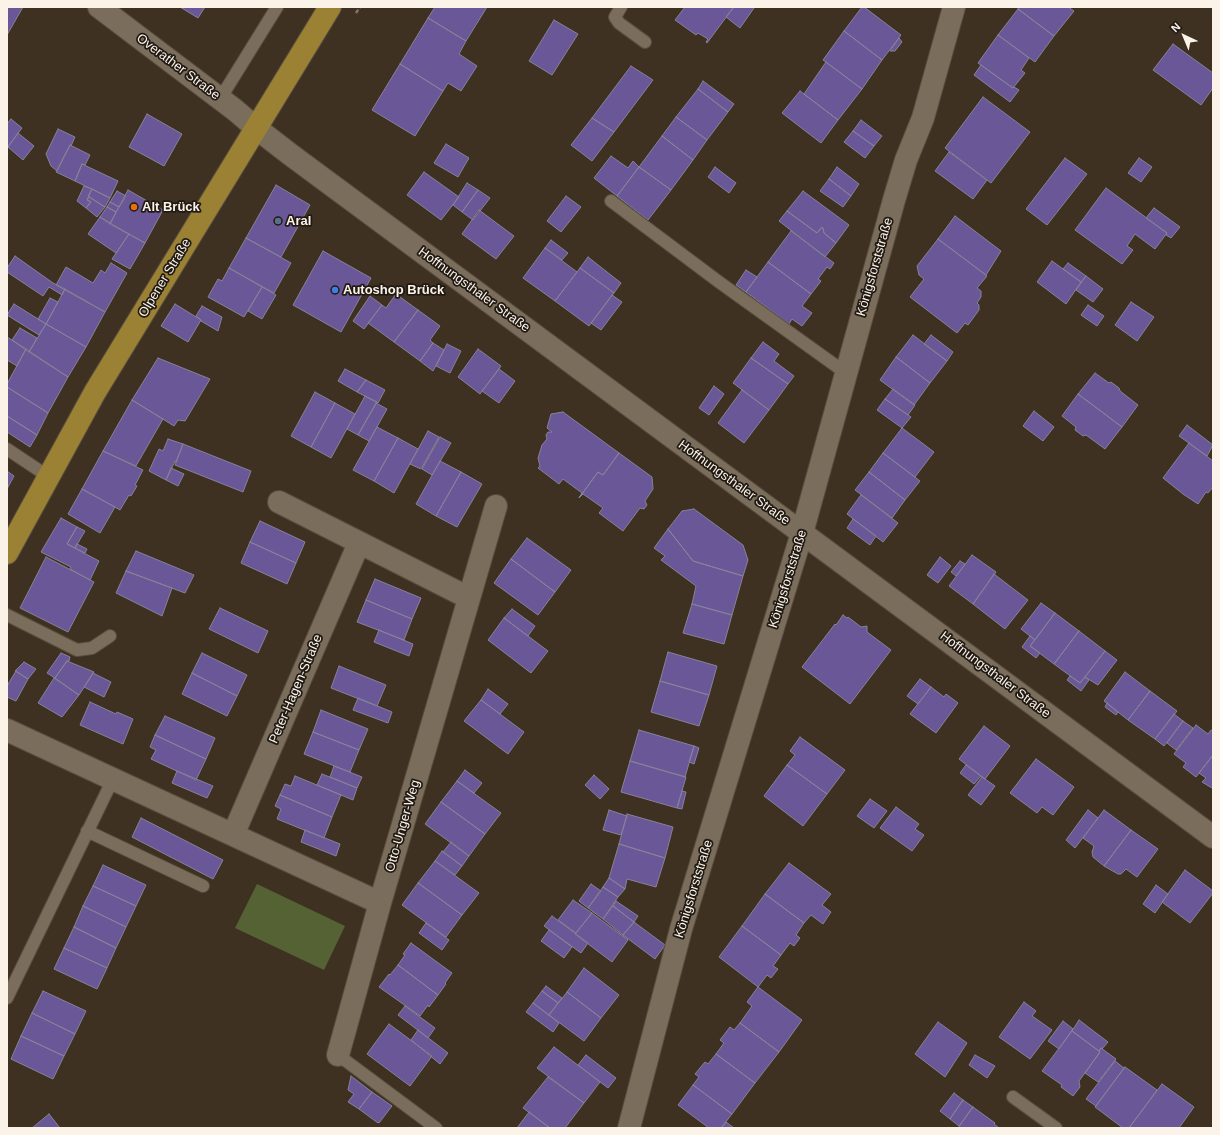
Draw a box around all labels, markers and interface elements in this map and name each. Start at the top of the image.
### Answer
north arrow [1164,16,1204,56]
text: N [1169,20,1183,34]
street label: Overather Straße [133,31,223,103]
place label: Alt Brück [142,199,200,215]
marker: Alt Brück [129,202,139,212]
place label: Aral [286,213,311,229]
marker: Aral [273,216,283,226]
street label: Königsforststraße [853,216,897,318]
street label: Olpener Straße [135,236,195,320]
street label: Hoffnungsthaler Straße [415,244,533,336]
place label: Autoshop Brück [343,282,444,298]
marker: Autoshop Brück [330,285,340,295]
street label: Hoffnungsthaler Straße [675,437,793,529]
street label: Königsforststraße [766,528,810,630]
street label: Hoffnungsthaler Straße [937,628,1053,722]
street label: Peter-Hagen-Straße [266,632,326,746]
street label: Otto-Unger-Weg [382,778,424,874]
street label: Königsforststraße [672,838,716,940]

